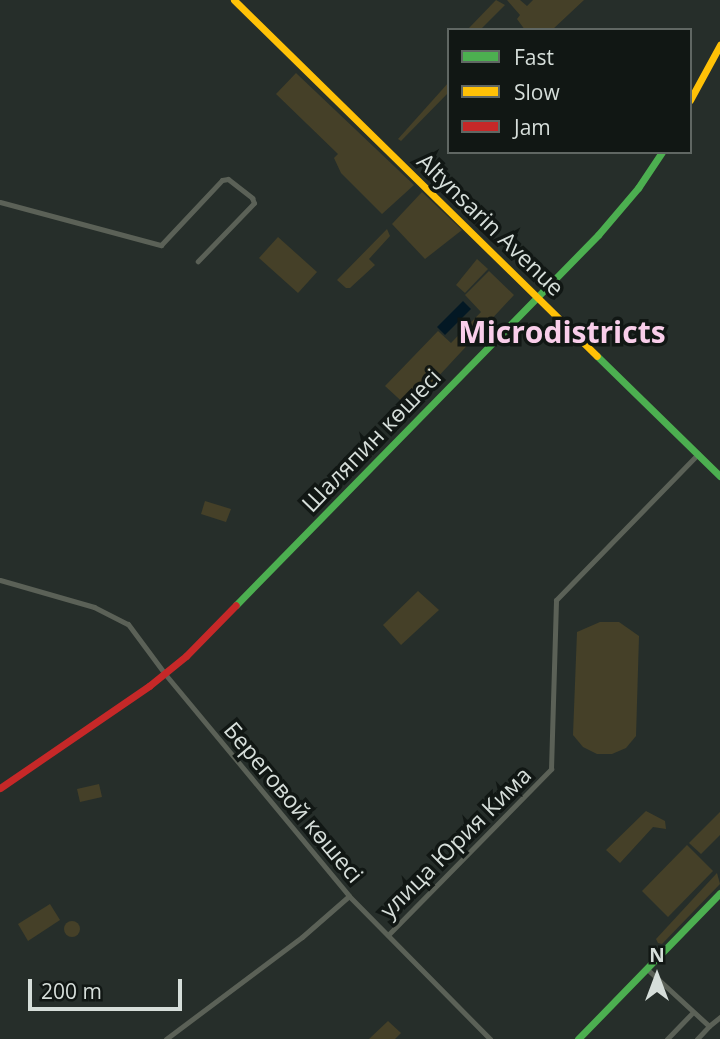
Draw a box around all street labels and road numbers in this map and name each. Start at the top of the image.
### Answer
street label: Altynsarin Avenue [412,147,570,301]
street label: Шаляпин көшесі [296,363,446,517]
street label: Береговой көшесі [219,716,369,888]
street label: улица Юрия Кима [374,761,536,923]

